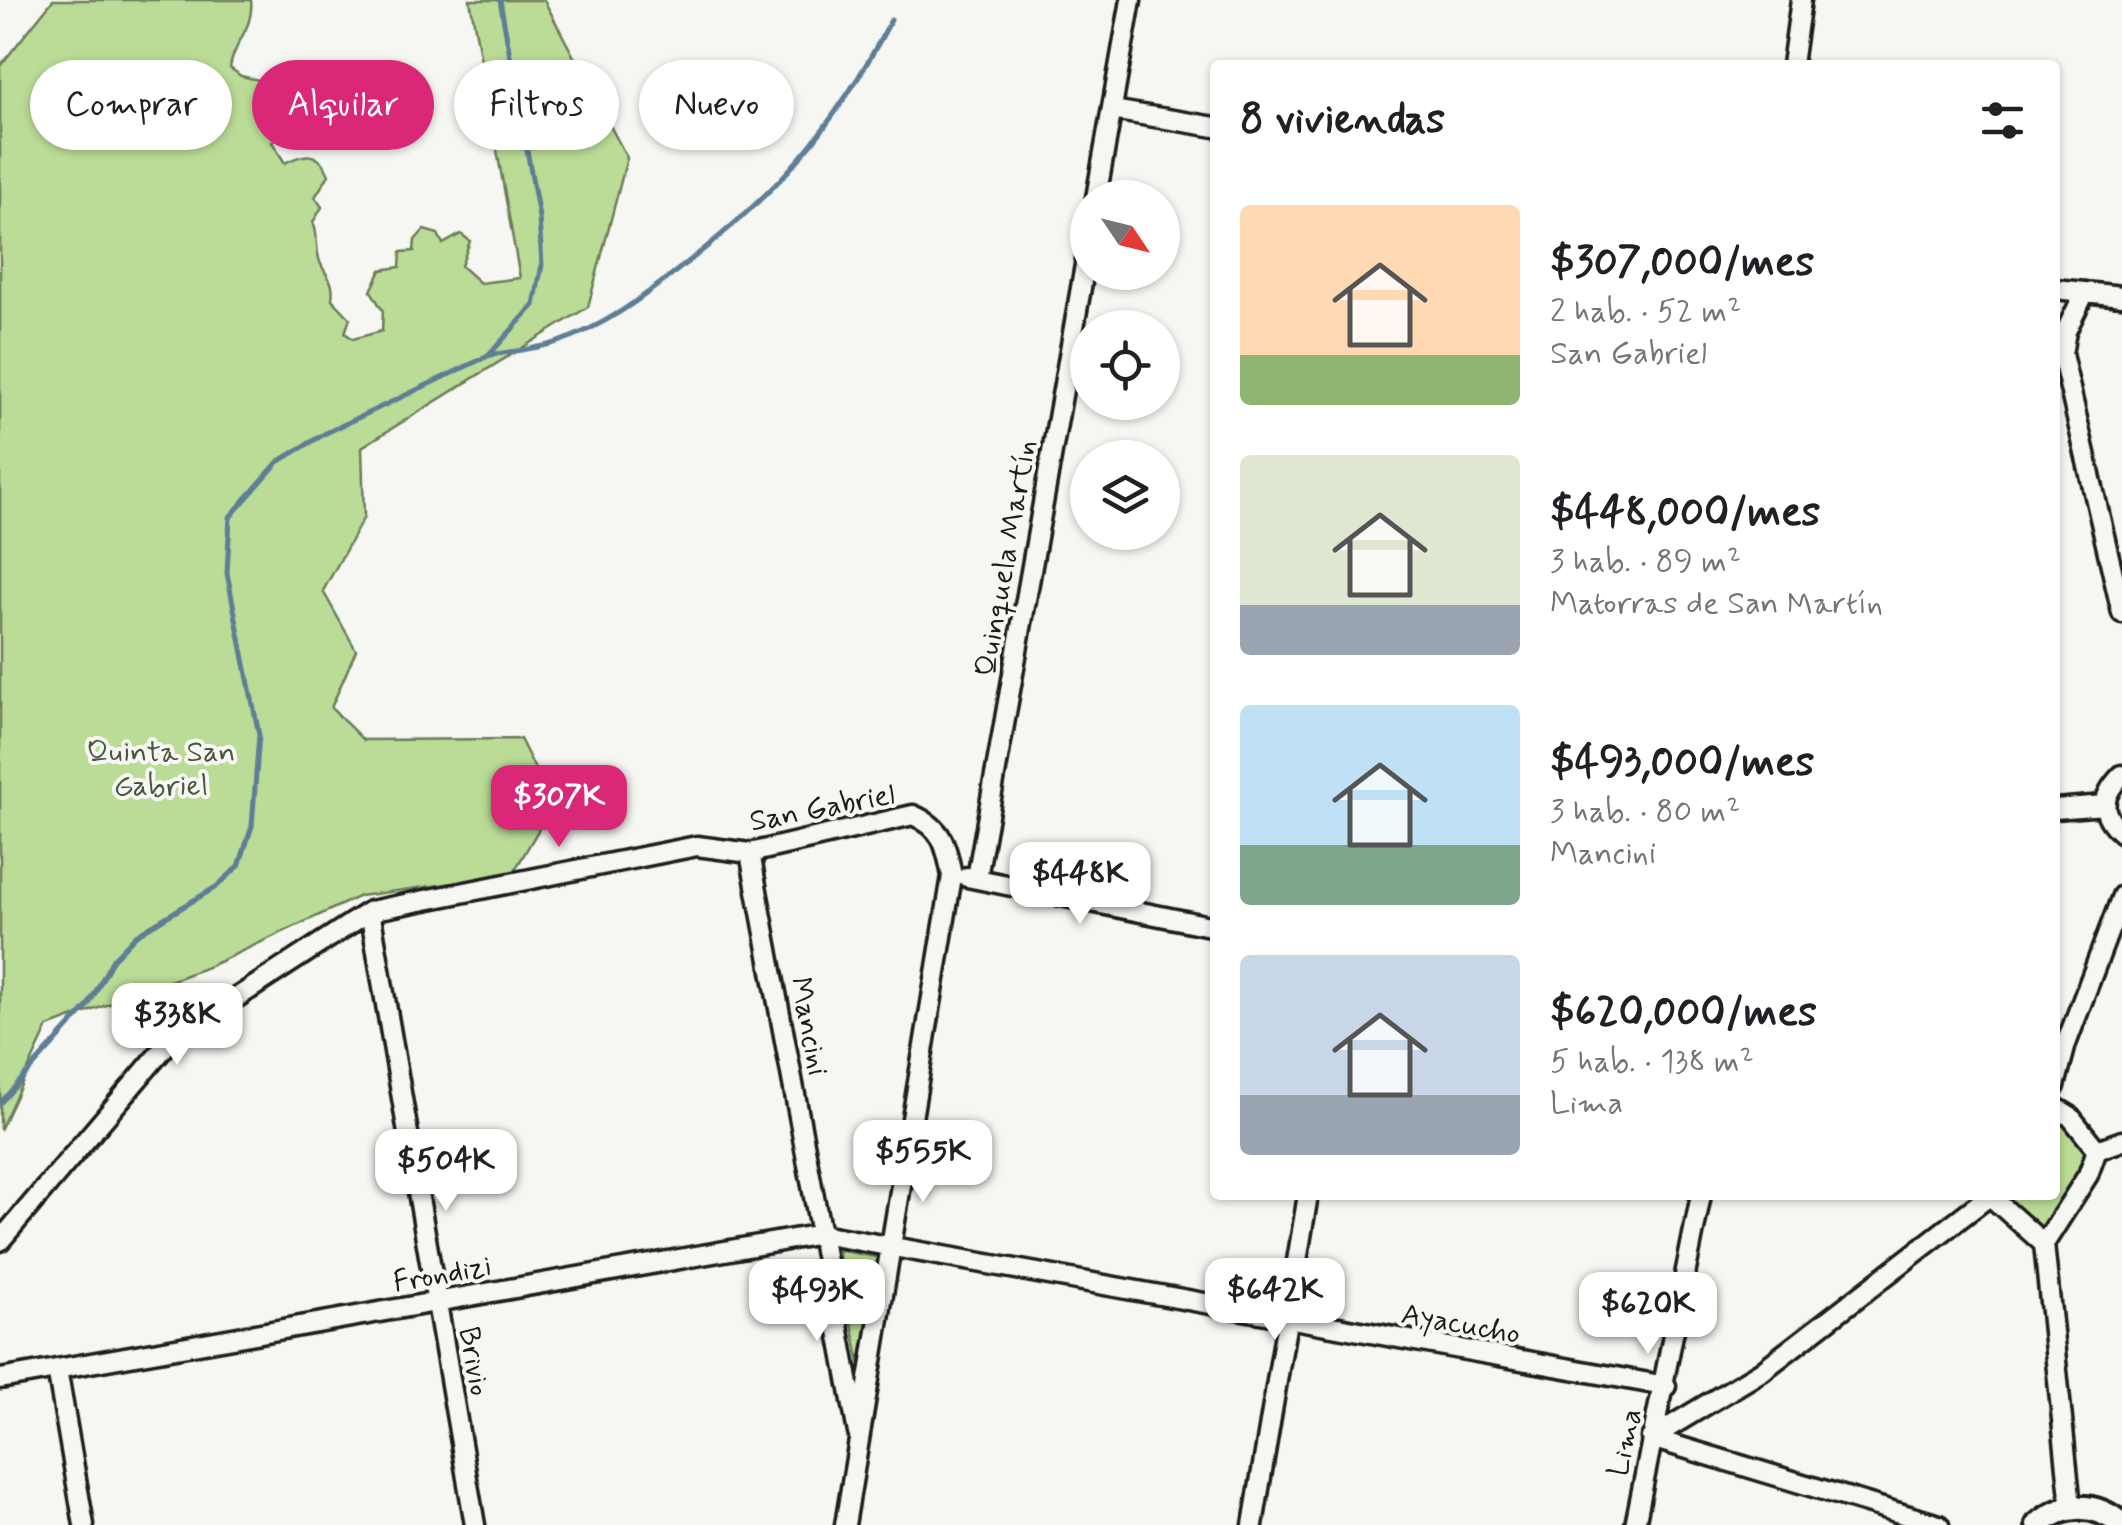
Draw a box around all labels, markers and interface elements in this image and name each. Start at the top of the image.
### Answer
chip: Comprar [30,60,232,150]
chip: Alquilar [252,60,434,150]
chip: Filtros [454,60,619,150]
chip: Nuevo [639,60,794,150]
text: 8 viviendas [1240,93,1445,148]
icon: filters [1975,93,2030,148]
north arrow [1070,180,1180,290]
map controls [1070,180,1180,550]
text: $307,000/mes [1550,236,1814,291]
icon: home [1320,245,1440,365]
text: 2 hab. · 52 m² [1550,291,1741,333]
button: locate [1070,310,1180,420]
text: San Gabriel [1550,333,1707,375]
street label: Quinquela Martín [966,437,1047,680]
button: layers [1070,440,1180,550]
text: $448,000/mes [1550,486,1820,541]
icon: home [1320,495,1440,615]
text: 3 hab. · 89 m² [1550,541,1741,583]
text: Matorras de San Martín [1550,583,1883,625]
park label: Quinta San Gabriel [87,733,235,806]
text: $493,000/mes [1550,736,1814,791]
icon: home [1320,745,1440,865]
pin: $307K [489,765,629,850]
street label: San Gabriel [746,775,898,842]
text: $307K [513,776,605,818]
text: 3 hab. · 80 m² [1550,791,1740,833]
text: Mancini [1550,833,1656,875]
pin: $448K [1010,842,1150,927]
text: $448K [1032,853,1128,895]
street label: Mancini [780,974,837,1079]
pin: $338K [107,983,247,1068]
text: $620,000/mes [1550,986,1817,1041]
text: $338K [134,994,220,1036]
icon: home [1320,995,1440,1115]
text: 5 hab. · 138 m² [1550,1041,1754,1083]
text: Lima [1550,1083,1623,1125]
pin: $555K [853,1120,993,1205]
pin: $504K [376,1129,516,1214]
text: $555K [875,1131,971,1173]
text: $504K [397,1140,495,1182]
street label: Frondizi [390,1247,494,1302]
pin: $642K [1205,1258,1345,1343]
pin: $493K [747,1259,887,1344]
text: $642K [1227,1269,1323,1311]
text: $493K [771,1270,863,1312]
pin: $620K [1578,1272,1718,1357]
text: $620K [1601,1283,1695,1325]
street label: Ayacucho [1398,1295,1523,1354]
street label: Brivio [448,1324,499,1399]
street label: Lima [1599,1405,1652,1480]

